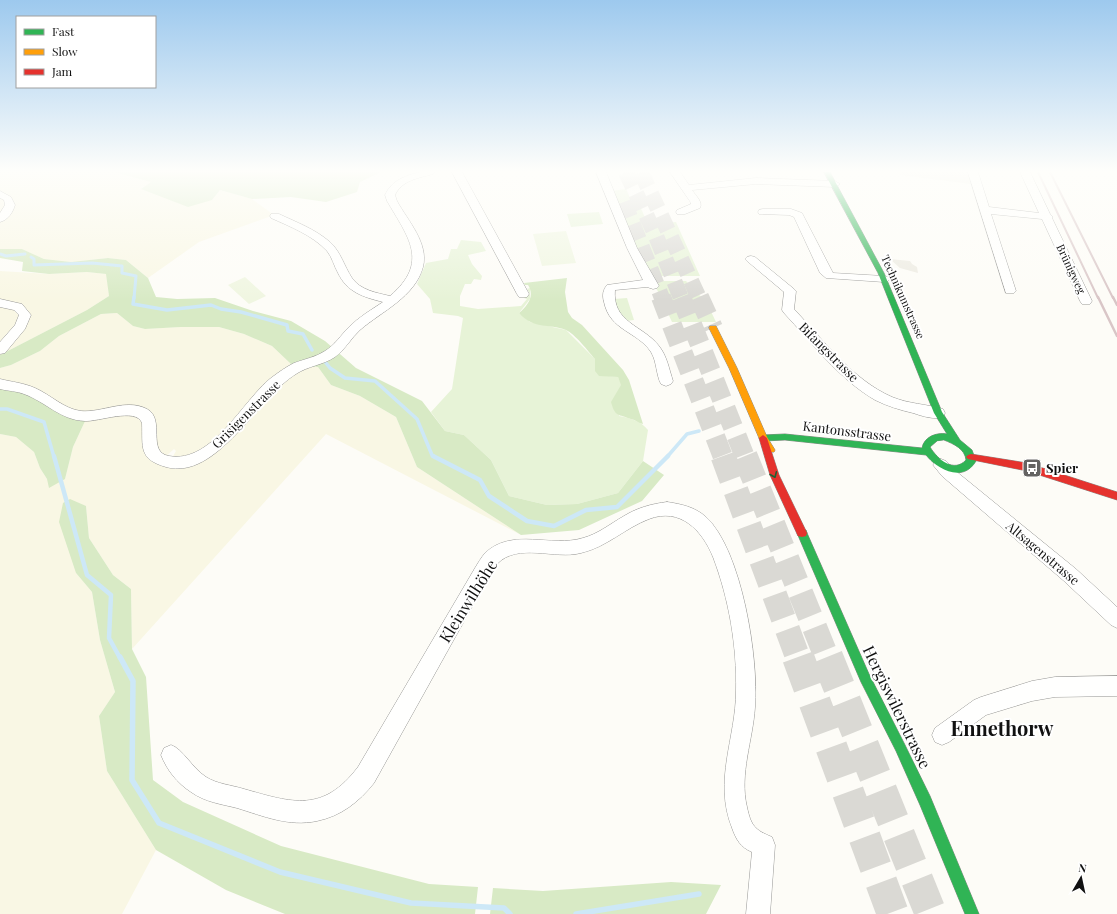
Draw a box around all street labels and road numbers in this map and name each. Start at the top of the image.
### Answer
street label: Brünigweg [1053,241,1090,296]
street label: Technikumstrasse [878,252,929,341]
street label: Bifangstrasse [796,318,863,386]
street label: Grisigenstrasse [208,375,284,452]
street label: Kantonsstrasse [802,417,893,444]
street label: Altsagenstrasse [1002,516,1084,589]
street label: Kleinwilhöhe [434,555,501,646]
street label: Hergiswilerstrasse [859,642,936,772]

